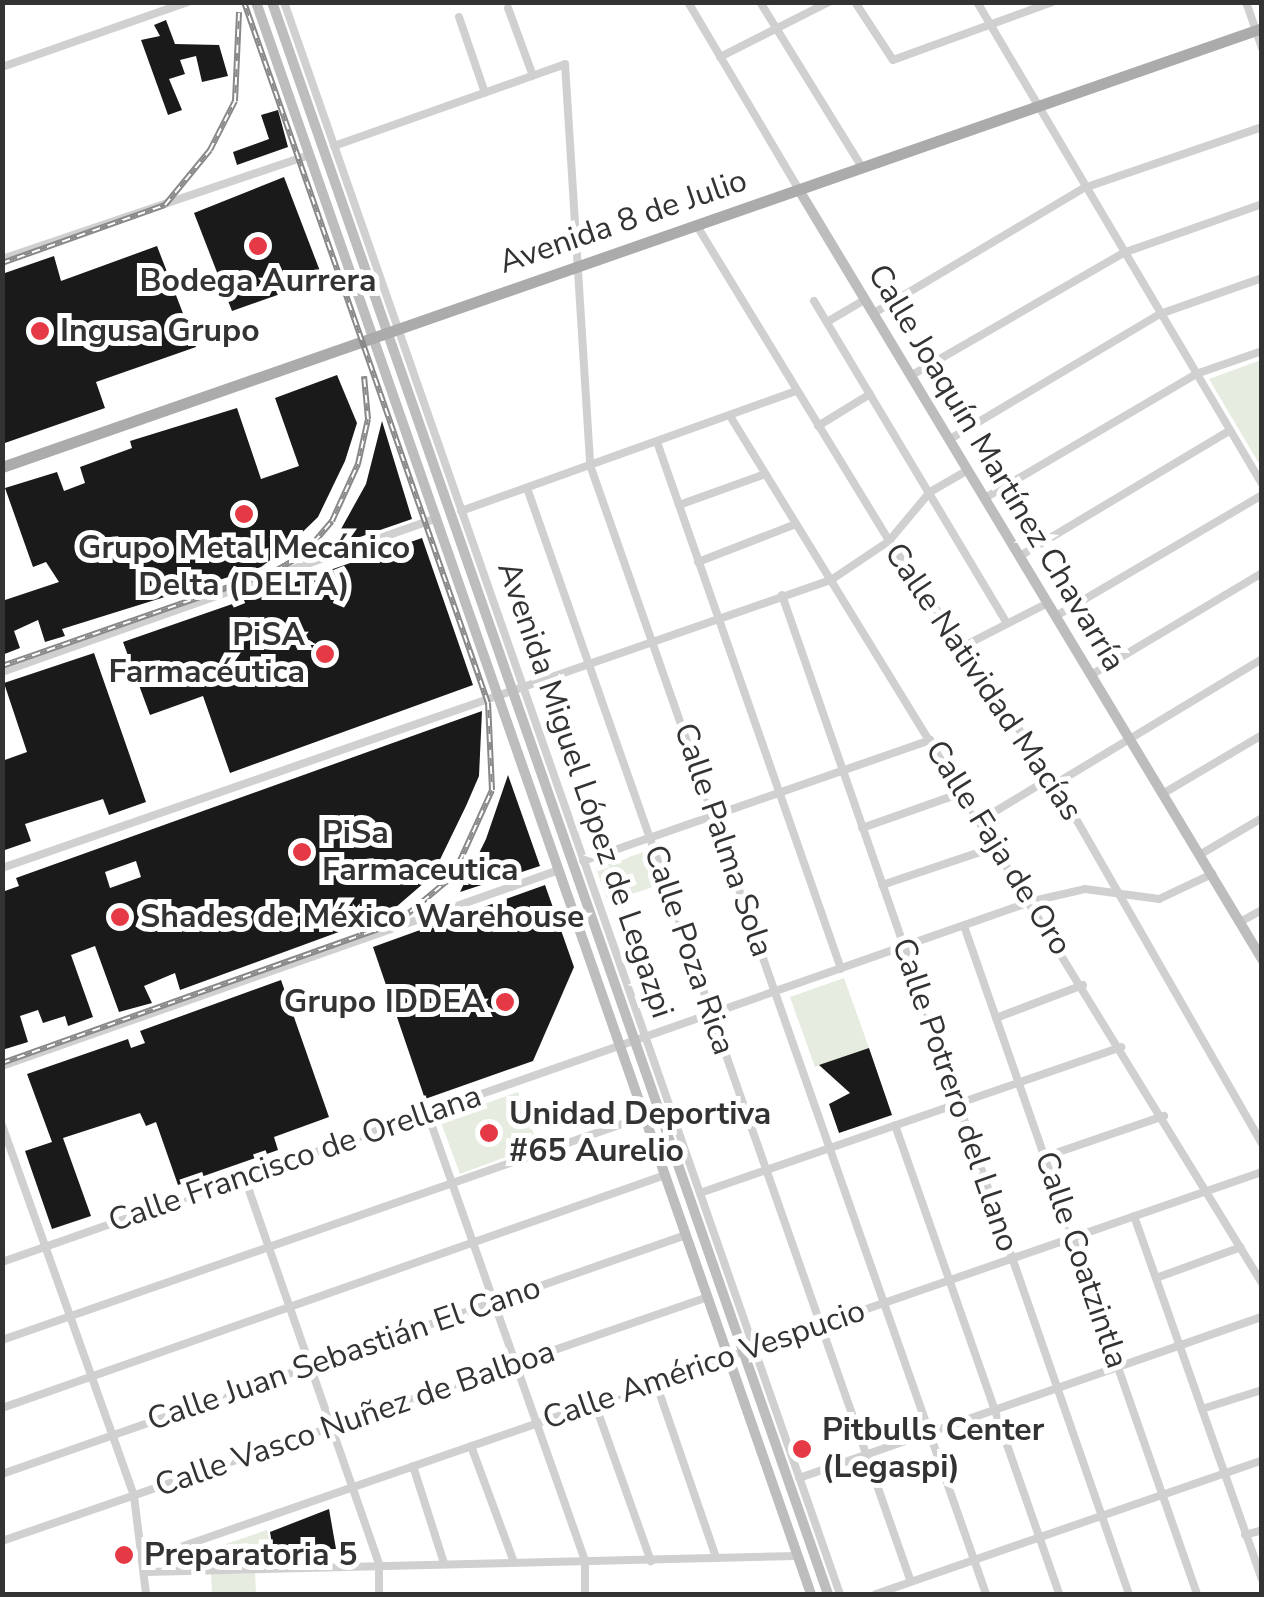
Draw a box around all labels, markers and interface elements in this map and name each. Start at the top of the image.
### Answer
street label: Avenida 8 de Julio [494,162,752,282]
marker: Bodega Aurrera [247,235,269,257]
street label: Calle Joaquín Martínez Chavarría [859,258,1133,678]
place label: Bodega Aurrera [140,262,376,300]
place label: Ingusa Grupo [60,312,260,350]
marker: Ingusa Grupo [29,320,51,342]
marker: Grupo Metal Mecánico Delta (DELTA) [233,503,255,525]
place label: Grupo Metal Mecánico Delta (DELTA) [78,530,410,605]
street label: Calle Natividad Macías [876,536,1090,828]
street label: Avenida Miguel López de Legazpi [489,557,681,1023]
place label: PiSA Farmacéutica [108,617,305,692]
marker: PiSA Farmacéutica [314,643,336,665]
street label: Calle Palma Sola [665,718,781,962]
street label: Calle Faja de Oro [917,733,1079,963]
place label: PiSa Farmaceutica [322,815,519,890]
street label: Calle Poza Rica [635,840,743,1060]
marker: PiSa Farmaceutica [291,841,313,863]
place label: Shades de México Warehouse [140,898,584,936]
marker: Shades de México Warehouse [109,906,131,928]
street label: Calle Potrero del Llano [883,933,1027,1257]
place label: Grupo IDDEA [284,983,485,1021]
marker: Grupo IDDEA [494,991,516,1013]
street label: Calle Francisco de Orellana [104,1077,486,1241]
place label: Unidad Deportiva #65 Aurelio [509,1096,771,1171]
marker: Unidad Deportiva #65 Aurelio [478,1122,500,1144]
street label: Calle Coatzintla [1026,1147,1136,1373]
street label: Calle Juan Sebastián El Cano [142,1269,546,1439]
street label: Calle Américo Vespucio [538,1292,870,1438]
street label: Calle Vasco Nuñez de Balboa [150,1332,560,1506]
place label: Pitbulls Center (Legaspi) [822,1412,1044,1487]
marker: Pitbulls Center (Legaspi) [791,1438,813,1460]
place label: Preparatoria 5 [144,1536,357,1574]
marker: Preparatoria 5 [113,1544,135,1566]

